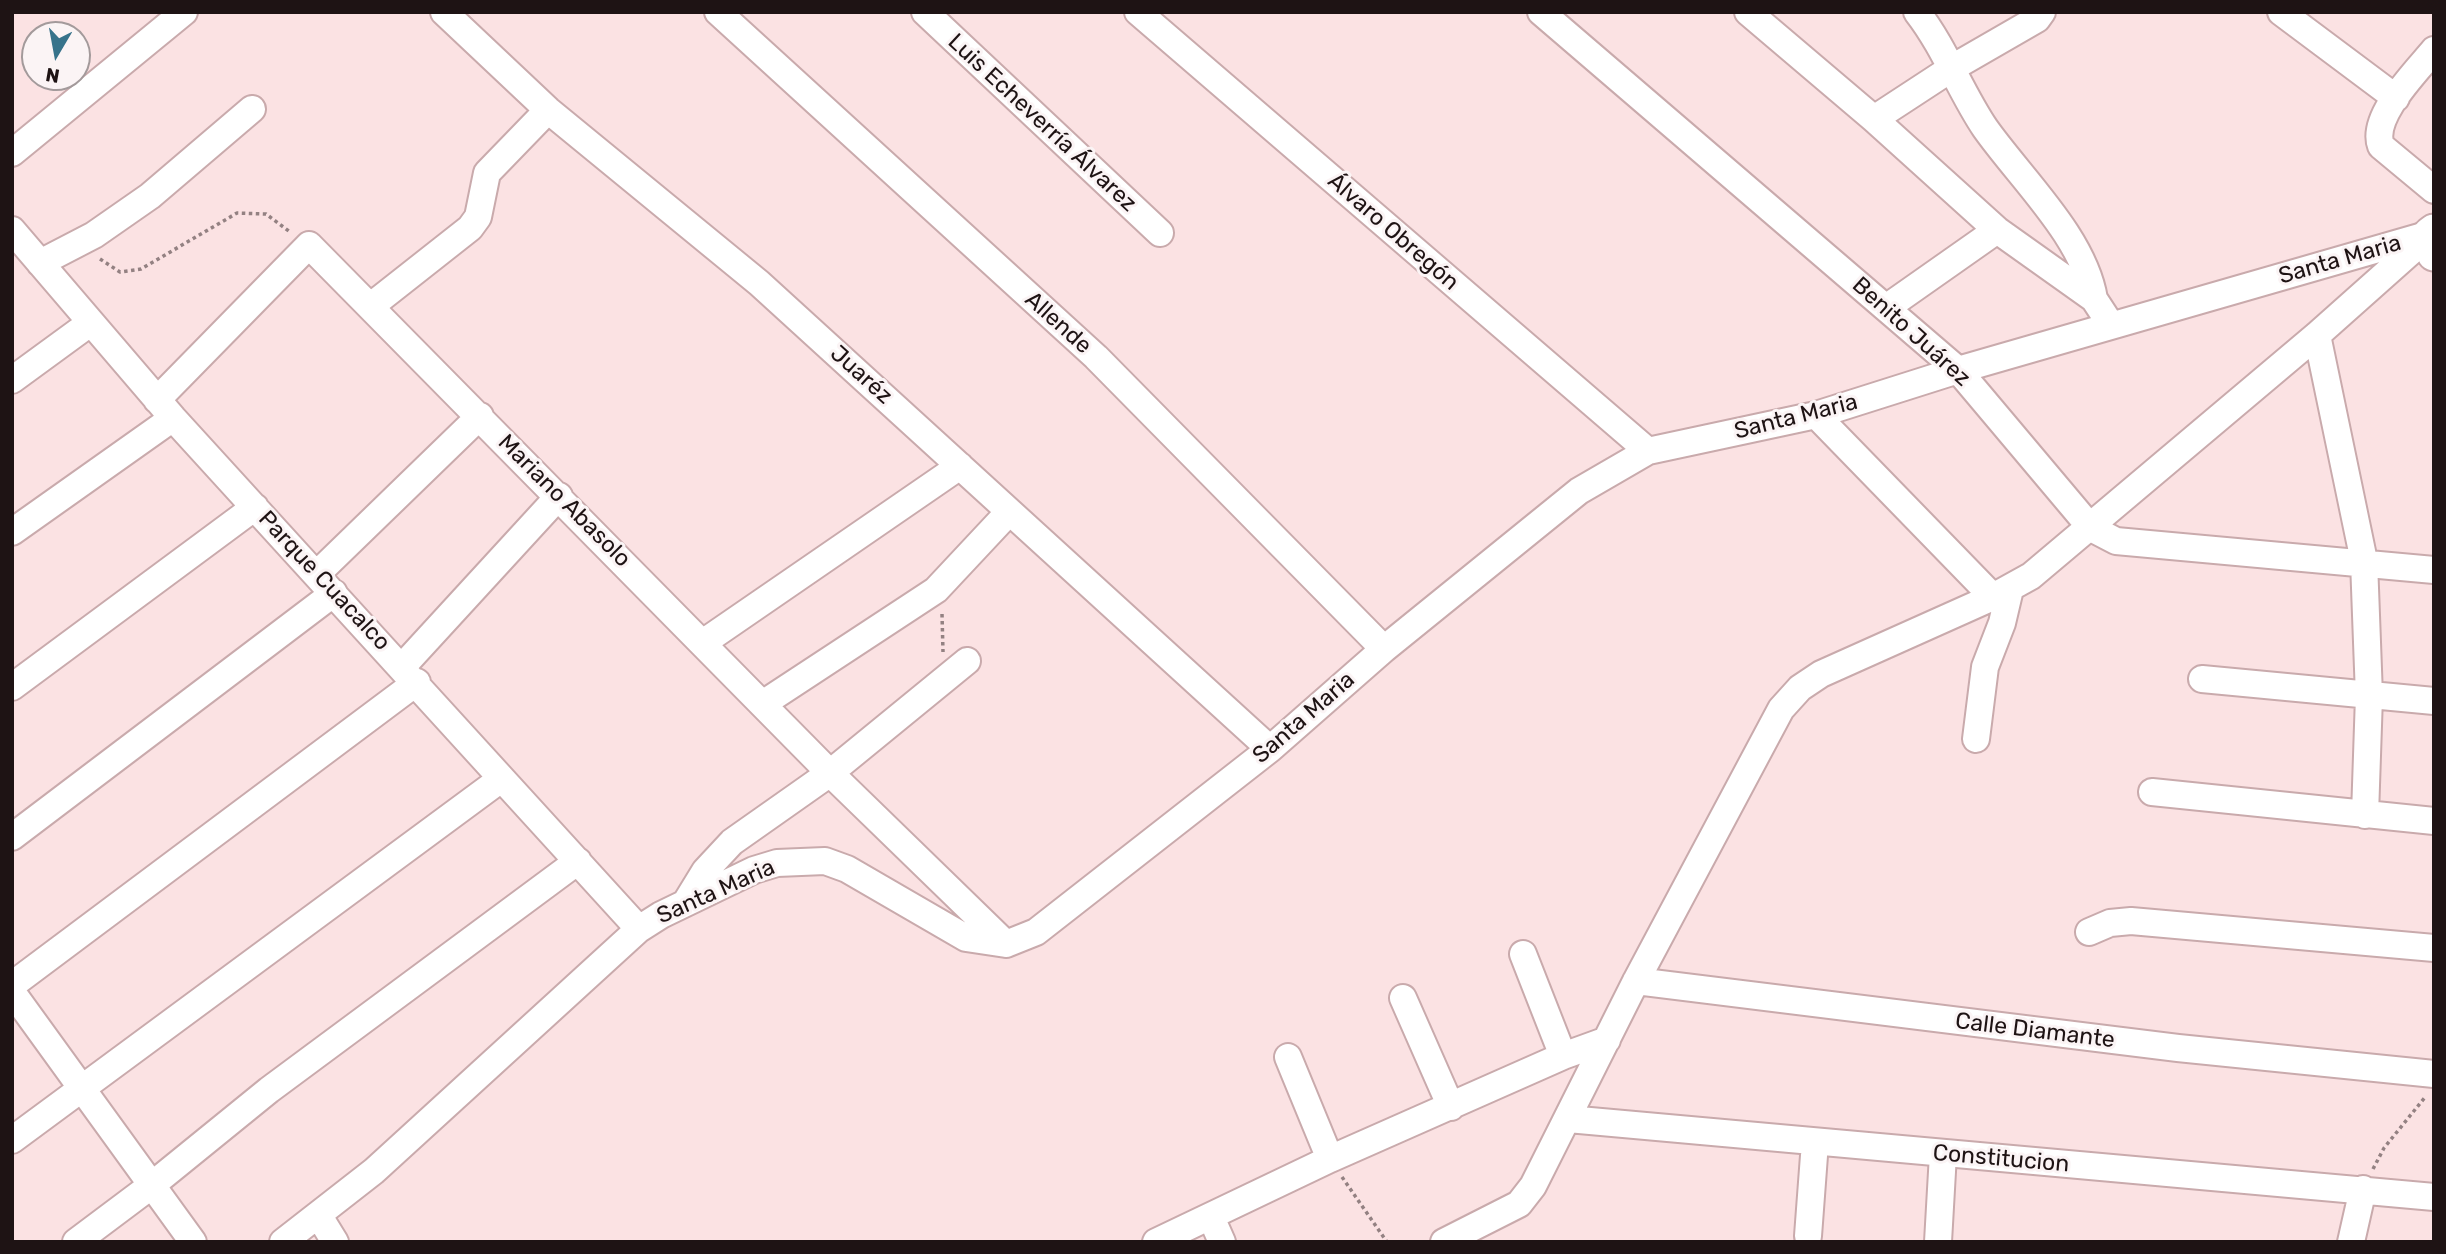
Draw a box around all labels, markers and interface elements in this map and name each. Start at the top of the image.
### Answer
north arrow [21,21,91,91]
street label: Luis Echeverría Álvarez [942,28,1142,218]
text: N [44,63,61,88]
street label: Álvaro Obregón [1322,168,1464,296]
street label: Santa Maria [2276,229,2404,291]
street label: Benito Juárez [1846,272,1976,392]
street label: Allende [1019,286,1097,360]
street label: Juaréz [824,340,898,410]
street label: Santa Maria [1732,388,1860,446]
street label: Mariano Abasolo [492,429,636,573]
street label: Parque Cuacalco [252,506,396,656]
street label: Santa Maria [1247,666,1361,770]
street label: Santa Maria [653,854,779,930]
street label: Calle Diamante [1954,1008,2116,1054]
street label: Constitucion [1932,1139,2070,1179]

